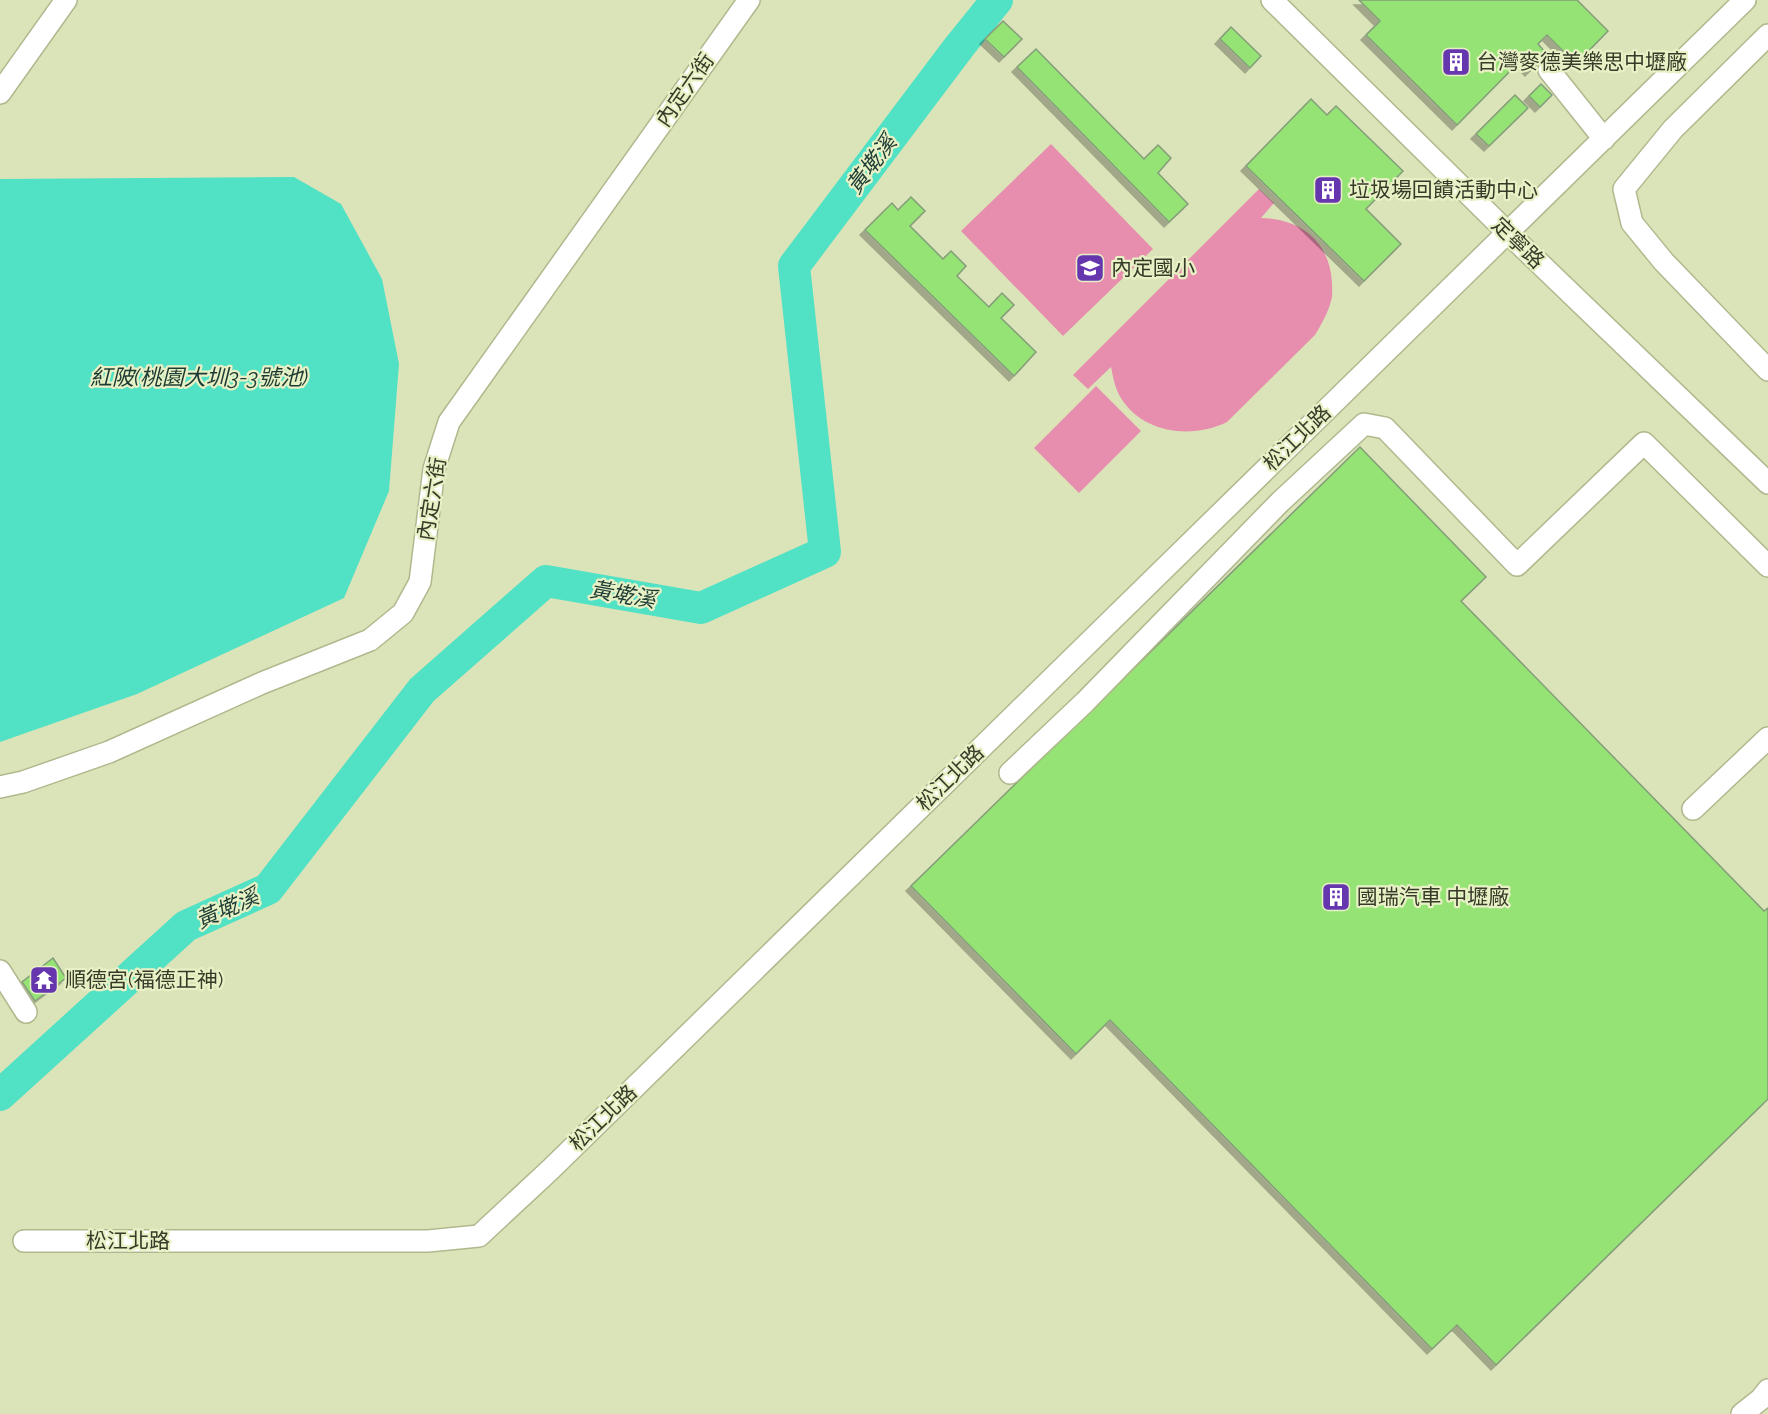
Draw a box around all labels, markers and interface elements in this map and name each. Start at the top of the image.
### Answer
building icon: 台灣麥德美樂思中壢廠 [1440,46,1472,78]
street label: 內定六街 [650,48,719,131]
place label: 台灣麥德美樂思中壢廠 [1477,49,1687,74]
water label: 黃墘溪 [841,127,903,198]
building icon: 垃圾場回饋活動中心 [1312,174,1344,206]
place label: 垃圾場回饋活動中心 [1349,177,1538,202]
street label: 定寧路 [1487,212,1550,274]
school or university icon: 內定國小 [1074,252,1106,284]
place label: 內定國小 [1111,255,1195,280]
water label: 紅陂(桃園大圳3-3號池) [90,364,308,390]
street label: 松江北路 [1258,399,1336,476]
street label: 內定六街 [413,455,450,542]
water label: 黃墘溪 [588,575,661,613]
street label: 松江北路 [911,739,989,816]
water label: 黃墘溪 [192,881,265,933]
building icon: 國瑞汽車 中壢廠 [1320,881,1352,913]
place label: 國瑞汽車 中壢廠 [1357,884,1509,909]
temple icon: 順德宮(福德正神) [28,964,60,996]
place label: 順德宮(福德正神) [65,967,223,992]
street label: 松江北路 [564,1079,642,1156]
street label: 松江北路 [86,1228,170,1253]

